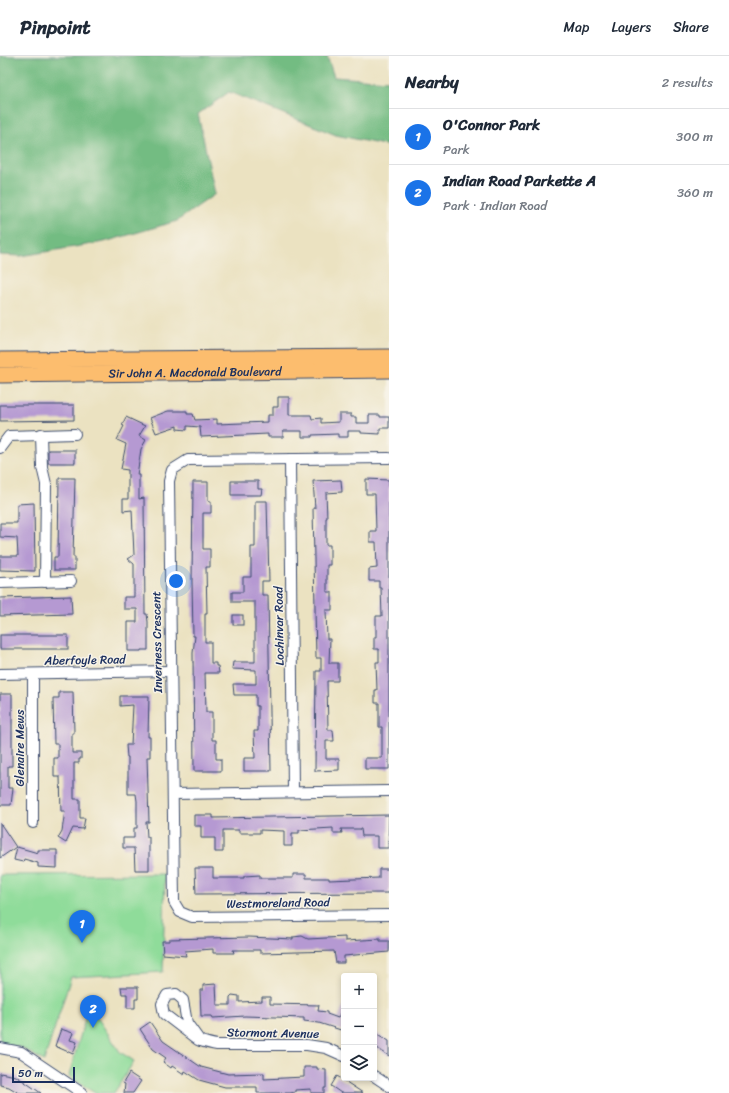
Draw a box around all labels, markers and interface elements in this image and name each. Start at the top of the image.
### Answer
text: Pinpoint [20,11,91,44]
text: Map [564,15,589,40]
text: Layers [611,15,651,40]
text: Share [673,15,709,40]
text: Nearby [405,67,459,97]
text: 2 results [662,71,713,94]
text: O'Connor Park [443,112,540,138]
text: 1 [415,125,421,148]
text: 300 m [676,125,713,148]
text: Park [443,138,470,161]
text: Indian Road Parkette A [443,168,596,194]
text: 2 [414,181,422,204]
text: 360 m [677,181,713,204]
text: Park · Indian Road [443,194,547,217]
street label: Sir John A. Macdonald Boulevard [108,360,282,385]
your location [166,571,186,591]
street label: Lochinvar Road [267,586,291,666]
street label: Inverness Crescent [145,591,169,694]
street label: Aberfoyle Road [43,648,126,672]
street label: Glenaire Mews [9,709,31,786]
street label: Westmoreland Road [226,891,331,915]
pin: 1 [69,910,95,943]
map controls [341,973,377,1081]
button: + [341,973,377,1009]
pin: 2 [80,995,106,1028]
button: − [341,1009,377,1045]
street label: Stormont Avenue [227,1021,319,1045]
button: layers [341,1045,377,1081]
text: 50 m [18,1064,43,1083]
scale bar [12,1065,75,1084]

